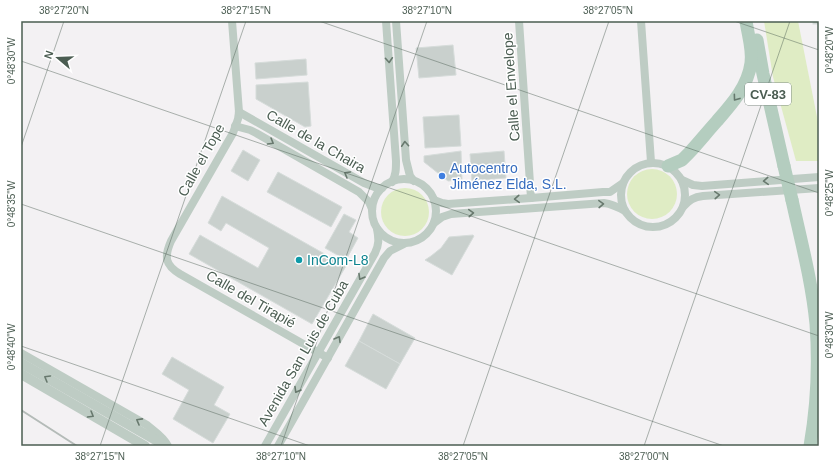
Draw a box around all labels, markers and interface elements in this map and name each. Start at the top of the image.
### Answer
text: 38°27'20"N [39,5,89,16]
text: 38°27'15"N [221,5,271,16]
text: 38°27'10"N [402,5,452,16]
text: 38°27'05"N [583,5,633,16]
text: 0°48'20"W [824,26,835,73]
street label: Calle el Envelope [499,32,523,142]
text: 0°48'30"W [6,37,17,84]
north arrow [38,38,78,78]
text: N [42,49,56,60]
one-way arrow [384,57,393,63]
road number: CV-83 [745,83,791,105]
one-way arrow [734,94,741,101]
street label: Calle de la Chaira [264,106,368,176]
street label: Calle el Tope [174,121,228,199]
one-way arrow [267,137,274,144]
one-way arrow [400,141,409,147]
place label: Autocentro Jiménez Elda, S.L. [450,160,567,192]
text: 0°48'25"W [824,169,835,216]
one-way arrow [344,171,351,178]
marker: Autocentro Jiménez Elda, S.L. [437,171,447,181]
one-way arrow [763,177,769,186]
text: 0°48'35"W [6,180,17,227]
one-way arrow [714,191,720,200]
one-way arrow [514,195,520,204]
one-way arrow [598,199,604,208]
one-way arrow [468,208,474,217]
place label: InCom-L8 [307,252,369,268]
marker: InCom-L8 [294,255,304,265]
street label: Calle del Tirapié [204,267,299,331]
one-way arrow [359,273,366,281]
street label: Avenida San Luis de Cuba [255,277,351,429]
text: 0°48'30"W [824,311,835,358]
text: 0°48'40"W [6,323,17,370]
one-way arrow [334,336,341,343]
one-way arrow [44,376,51,383]
one-way arrow [294,386,301,394]
one-way arrow [87,410,94,417]
one-way arrow [136,419,143,426]
text: 38°27'15"N [75,451,125,462]
text: 38°27'10"N [256,451,306,462]
text: 38°27'05"N [438,451,488,462]
text: 38°27'00"N [619,451,669,462]

